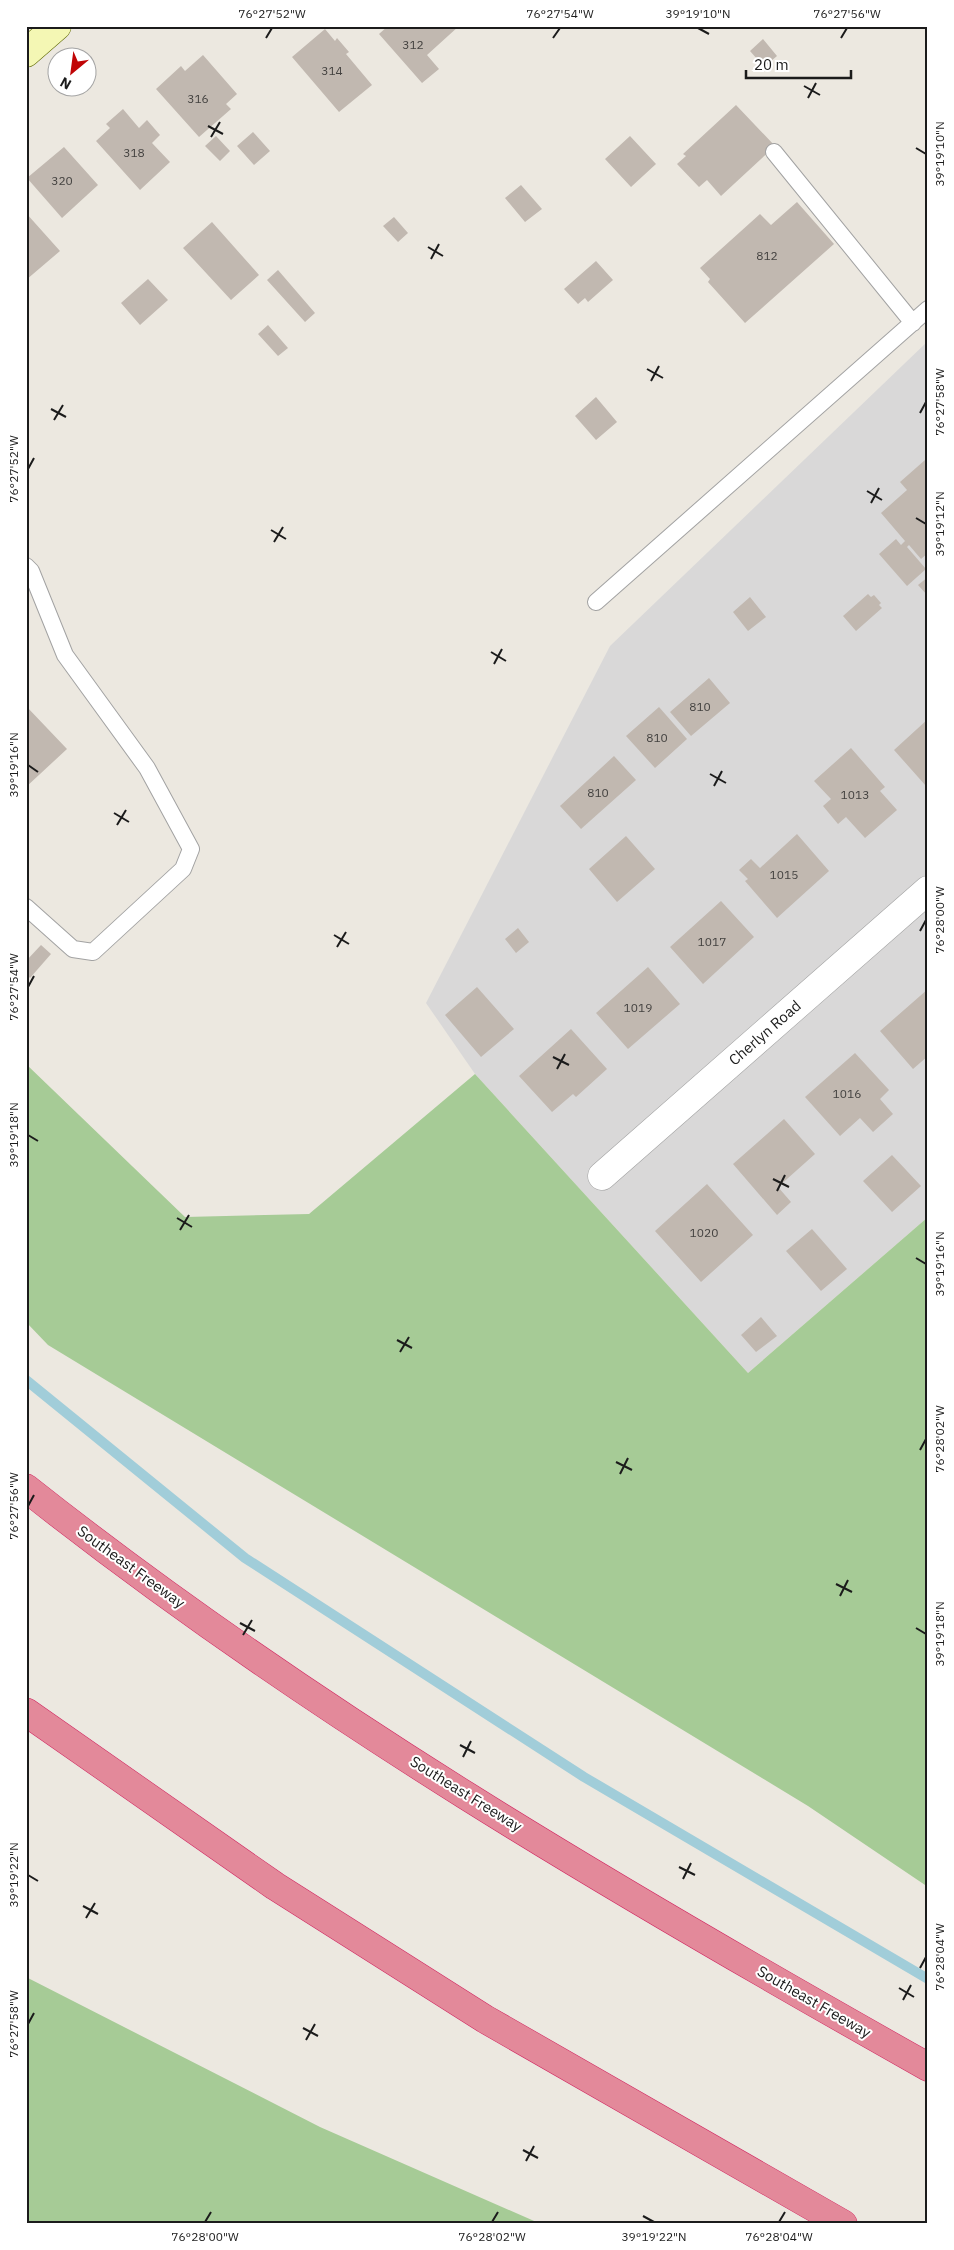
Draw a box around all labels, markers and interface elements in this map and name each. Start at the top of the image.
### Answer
text: 76°27'52"W [238,6,306,21]
text: 76°27'54"W [526,6,594,21]
text: 39°19'10"N [665,6,731,21]
text: 76°27'56"W [813,6,881,21]
house number: 312 [402,37,424,52]
north arrow [48,48,98,98]
scale bar [746,48,852,80]
text: 20 m [754,55,789,74]
house number: 314 [321,63,343,78]
text: N [57,73,74,94]
house number: 316 [187,91,209,106]
text: 39°19'10"N [932,121,947,187]
house number: 318 [123,145,145,160]
house number: 320 [51,173,73,188]
house number: 812 [756,248,778,263]
text: 76°27'58"W [932,368,947,436]
text: 76°27'52"W [6,435,21,503]
text: 39°19'12"N [932,491,947,557]
house number: 810 [689,699,711,714]
house number: 810 [646,730,668,745]
text: 39°19'16"N [6,732,21,798]
house number: 810 [587,785,609,800]
house number: 1013 [841,787,869,802]
house number: 1015 [770,867,798,882]
text: 76°28'00"W [932,886,947,954]
house number: 1017 [698,934,726,949]
text: 76°27'54"W [6,953,21,1021]
street label: Cherlyn Road [725,996,805,1069]
house number: 1019 [624,1000,652,1015]
house number: 1016 [833,1086,861,1101]
text: 39°19'18"N [6,1102,21,1168]
house number: 1020 [690,1225,718,1240]
text: 39°19'16"N [932,1231,947,1297]
text: 76°28'02"W [932,1405,947,1473]
text: 76°27'56"W [6,1472,21,1540]
street label: Southeast Freeway [74,1521,189,1612]
text: 39°19'18"N [932,1601,947,1667]
street label: Southeast Freeway [407,1752,526,1836]
text: 39°19'22"N [6,1842,21,1908]
text: 76°28'04"W [932,1923,947,1991]
street label: Southeast Freeway [754,1961,875,2042]
text: 76°27'58"W [6,1990,21,2058]
text: 76°28'00"W [171,2229,239,2244]
text: 76°28'02"W [458,2229,526,2244]
text: 39°19'22"N [621,2229,687,2244]
text: 76°28'04"W [745,2229,813,2244]

